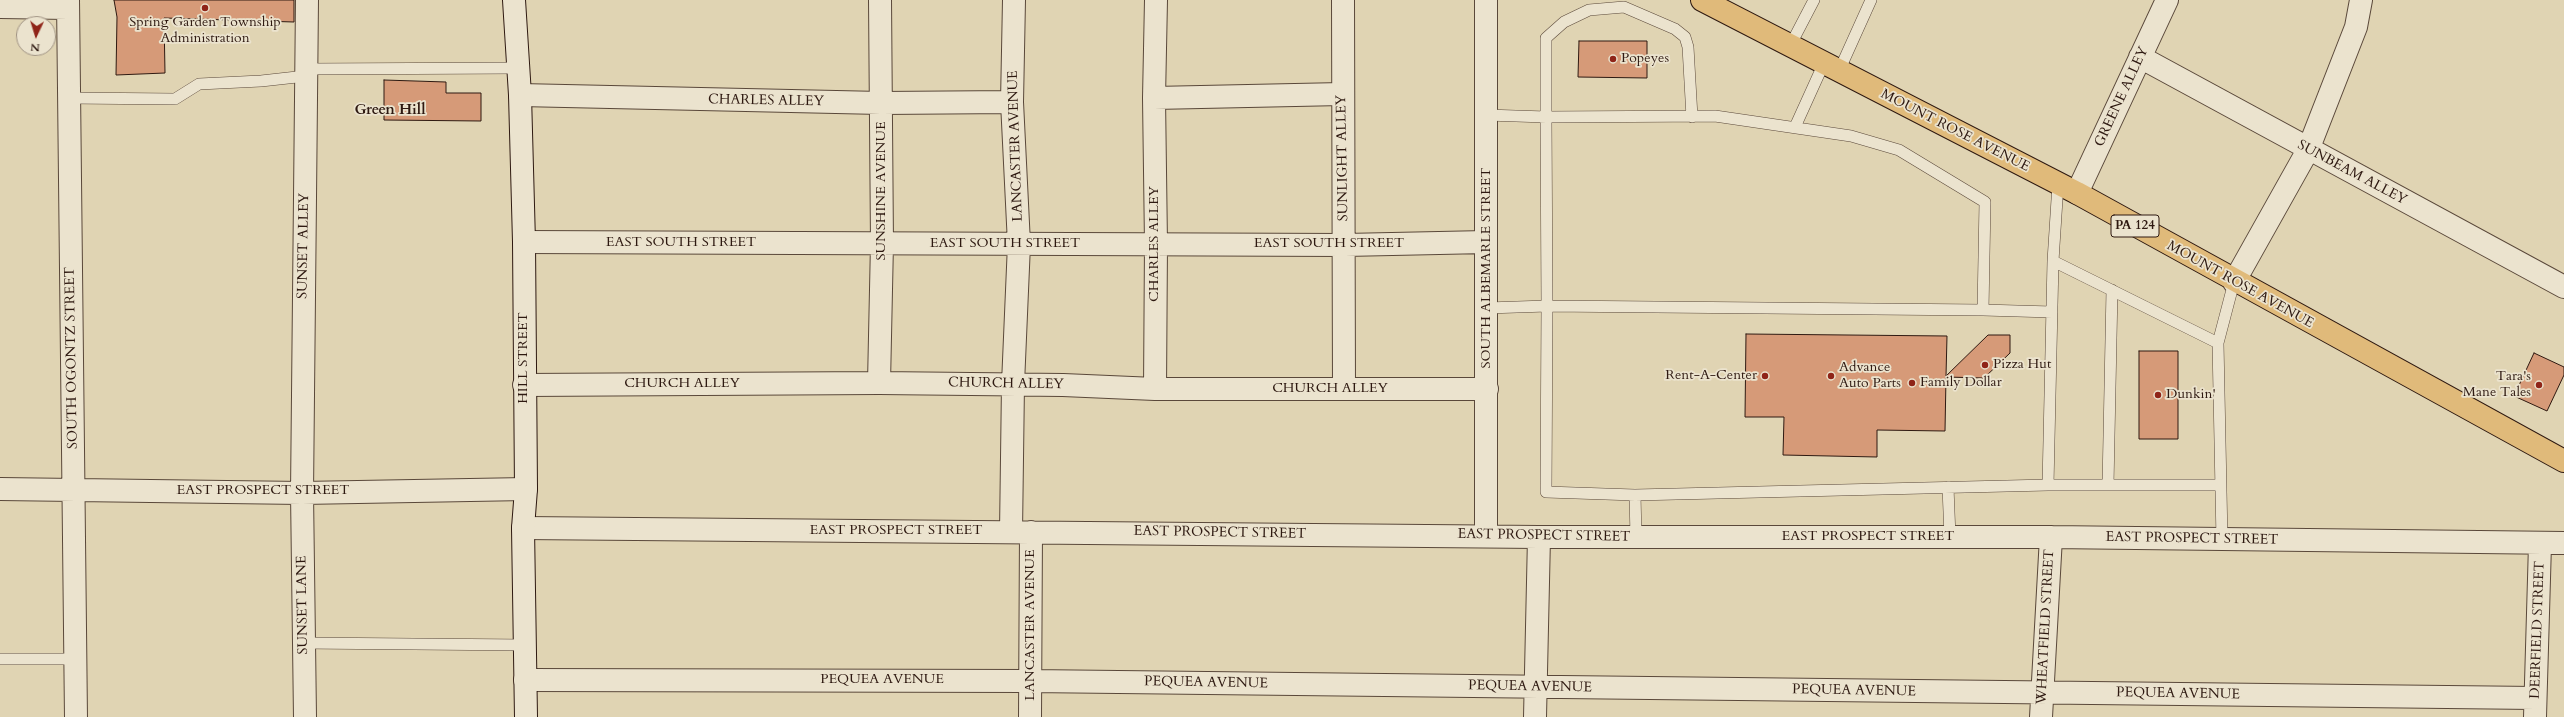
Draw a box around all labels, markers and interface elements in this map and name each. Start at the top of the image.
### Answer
marker: Spring Garden Township Administration [200,3,210,13]
place label: Spring Garden Township Administration [129,15,281,48]
north arrow [16,16,56,56]
text: N [30,40,40,55]
street label: GREENE ALLEY [2091,44,2153,150]
place label: Popeyes [1621,51,1669,67]
marker: Popeyes [1608,54,1618,64]
street label: LANCASTER AVENUE [1005,70,1027,222]
street label: MOUNT ROSE AVENUE [1878,86,2032,176]
street label: CHARLES ALLEY [708,92,824,110]
street label: SUNLIGHT ALLEY [1333,95,1353,221]
district label: Green Hill [354,102,426,120]
street label: SUNSHINE AVENUE [874,121,890,261]
street label: SUNBEAM ALLEY [2294,137,2410,209]
street label: SOUTH ALBEMARLE STREET [1479,167,1495,369]
street label: CHARLES ALLEY [1147,186,1163,302]
street label: SUNSET ALLEY [295,193,313,299]
road number: PA 124 [2111,215,2159,237]
street label: EAST SOUTH STREET [606,235,756,251]
street label: EAST SOUTH STREET [930,236,1080,252]
street label: EAST SOUTH STREET [1254,236,1404,252]
street label: MOUNT ROSE AVENUE [2164,238,2316,332]
street label: SOUTH OGONTZ STREET [62,267,82,449]
street label: HILL STREET [516,312,532,404]
place label: Pizza Hut [1993,357,2051,373]
place label: Advance Auto Parts [1839,360,1901,392]
marker: Pizza Hut [1980,360,1990,370]
place label: Rent-A-Center [1665,368,1757,384]
place label: Tara's Mane Tales [2463,369,2531,402]
marker: Rent-A-Center [1760,371,1770,381]
marker: Advance Auto Parts [1826,371,1836,381]
street label: CHURCH ALLEY [948,375,1064,393]
place label: Family Dollar [1920,375,2002,391]
street label: CHURCH ALLEY [624,376,740,392]
marker: Family Dollar [1907,378,1917,388]
marker: Tara's Mane Tales [2534,380,2544,390]
street label: CHURCH ALLEY [1272,381,1388,397]
place label: Dunkin' [2166,387,2216,403]
marker: Dunkin' [2153,390,2163,400]
street label: EAST PROSPECT STREET [177,483,349,499]
street label: EAST PROSPECT STREET [810,523,982,539]
street label: EAST PROSPECT STREET [1133,523,1307,543]
street label: EAST PROSPECT STREET [1457,526,1631,546]
street label: EAST PROSPECT STREET [1782,529,1954,545]
street label: EAST PROSPECT STREET [2105,529,2279,549]
street label: LANCASTER AVENUE [1023,549,1039,701]
street label: WHEATFIELD STREET [2034,549,2058,705]
street label: SUNSET LANE [294,555,312,655]
street label: DEERFIELD STREET [2527,561,2549,699]
street label: PEQUEA AVENUE [820,672,944,688]
street label: PEQUEA AVENUE [1144,674,1268,692]
street label: PEQUEA AVENUE [1468,678,1592,696]
street label: PEQUEA AVENUE [1792,682,1916,700]
street label: PEQUEA AVENUE [2116,685,2240,703]

